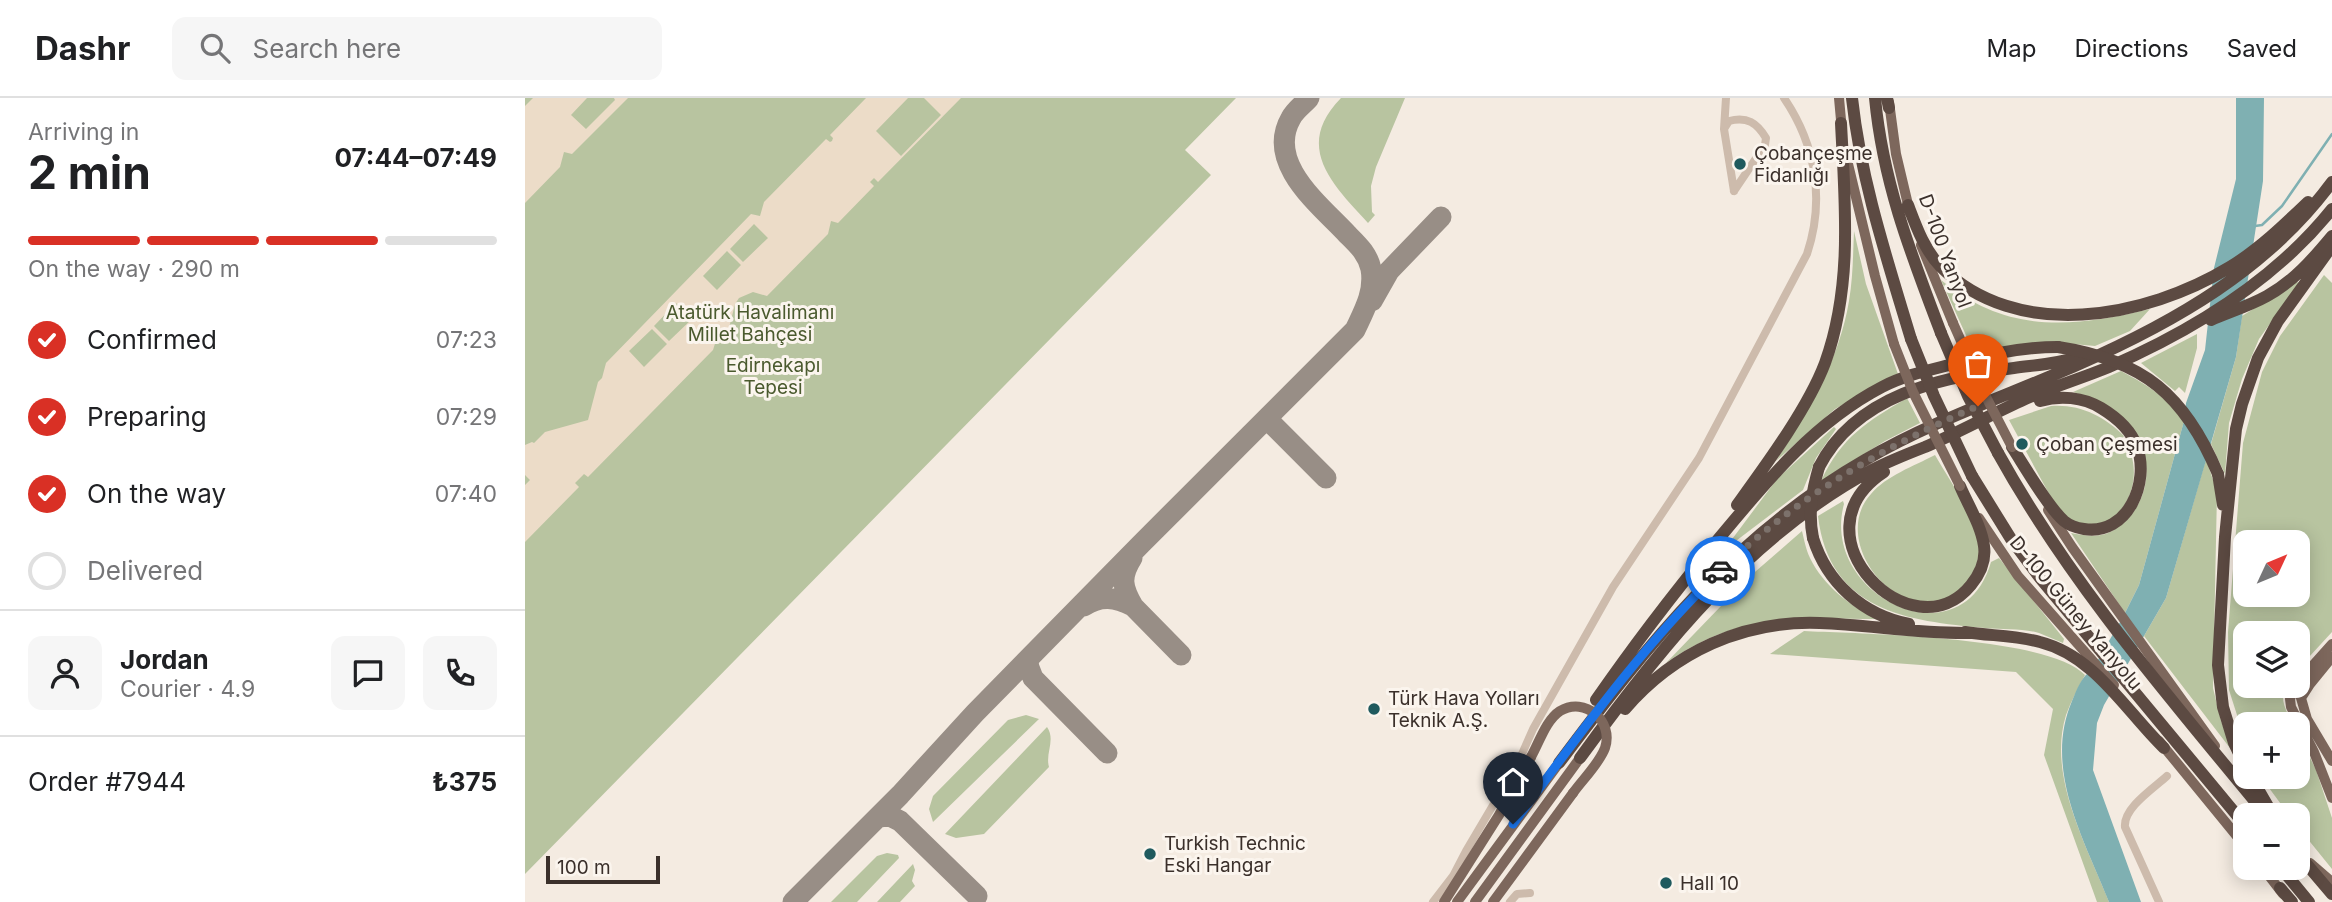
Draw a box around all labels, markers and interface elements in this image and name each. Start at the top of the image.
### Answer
search box [172,17,662,80]
text: Dashr [35,28,130,68]
icon: search [196,29,234,67]
text: Search here [252,33,401,64]
text: Map [1987,34,2036,63]
text: Directions [2074,34,2189,63]
text: Saved [2227,34,2297,63]
text: Arriving in [28,118,139,146]
text: 07:44–07:49 [334,142,497,173]
place label: Çobançeşme Fidanlığı [1754,142,1873,187]
text: 2 min [28,144,151,200]
marker: Çobançeşme Fidanlığı [1732,156,1748,172]
street label: D-100 Yanyol [1914,191,1976,311]
text: On the way · 290 m [28,255,240,283]
park label: Atatürk Havalimanı Millet Bahçesi [666,301,834,346]
icon: check [28,321,66,359]
text: Confirmed [87,324,217,355]
text: 07:23 [436,326,497,354]
pin [1948,334,2008,406]
icon: bag [1959,345,1997,383]
park label: Edirnekapı Tepesi [726,354,820,399]
icon: check [28,398,66,436]
text: Preparing [87,401,207,432]
text: 07:29 [436,403,497,431]
place label: Çoban Çeşmesi [2036,433,2178,456]
marker: Çoban Çeşmesi [2014,436,2030,452]
icon: check [28,475,66,513]
text: On the way [87,478,226,509]
text: 07:40 [435,480,497,508]
north arrow [2233,530,2310,607]
map controls [2233,530,2310,880]
street label: D-100 Güney Yanyolu [2005,531,2147,695]
courier [1685,536,1755,606]
icon: car [1701,552,1739,590]
text: Delivered [87,555,203,586]
button: layers [2233,621,2310,698]
button: person [28,636,102,710]
button: chat [331,636,405,710]
button: phone [423,636,497,710]
text: Jordan [120,644,209,675]
text: Courier · 4.9 [120,675,255,703]
place label: Türk Hava Yolları Teknik A.Ş. [1388,687,1540,732]
marker: Türk Hava Yolları Teknik A.Ş. [1366,701,1382,717]
button: + [2233,712,2310,789]
pin [1483,752,1543,824]
icon: home [1494,763,1532,801]
text: Order #7944 [28,766,186,797]
text: ₺375 [432,766,497,797]
button: − [2233,803,2310,880]
place label: Turkish Technic Eski Hangar [1164,832,1306,877]
marker: Turkish Technic Eski Hangar [1142,846,1158,862]
scale bar [546,853,660,885]
text: 100 m [557,856,611,879]
place label: Hall 10 [1680,872,1739,895]
marker: Hall 10 [1658,875,1674,891]

